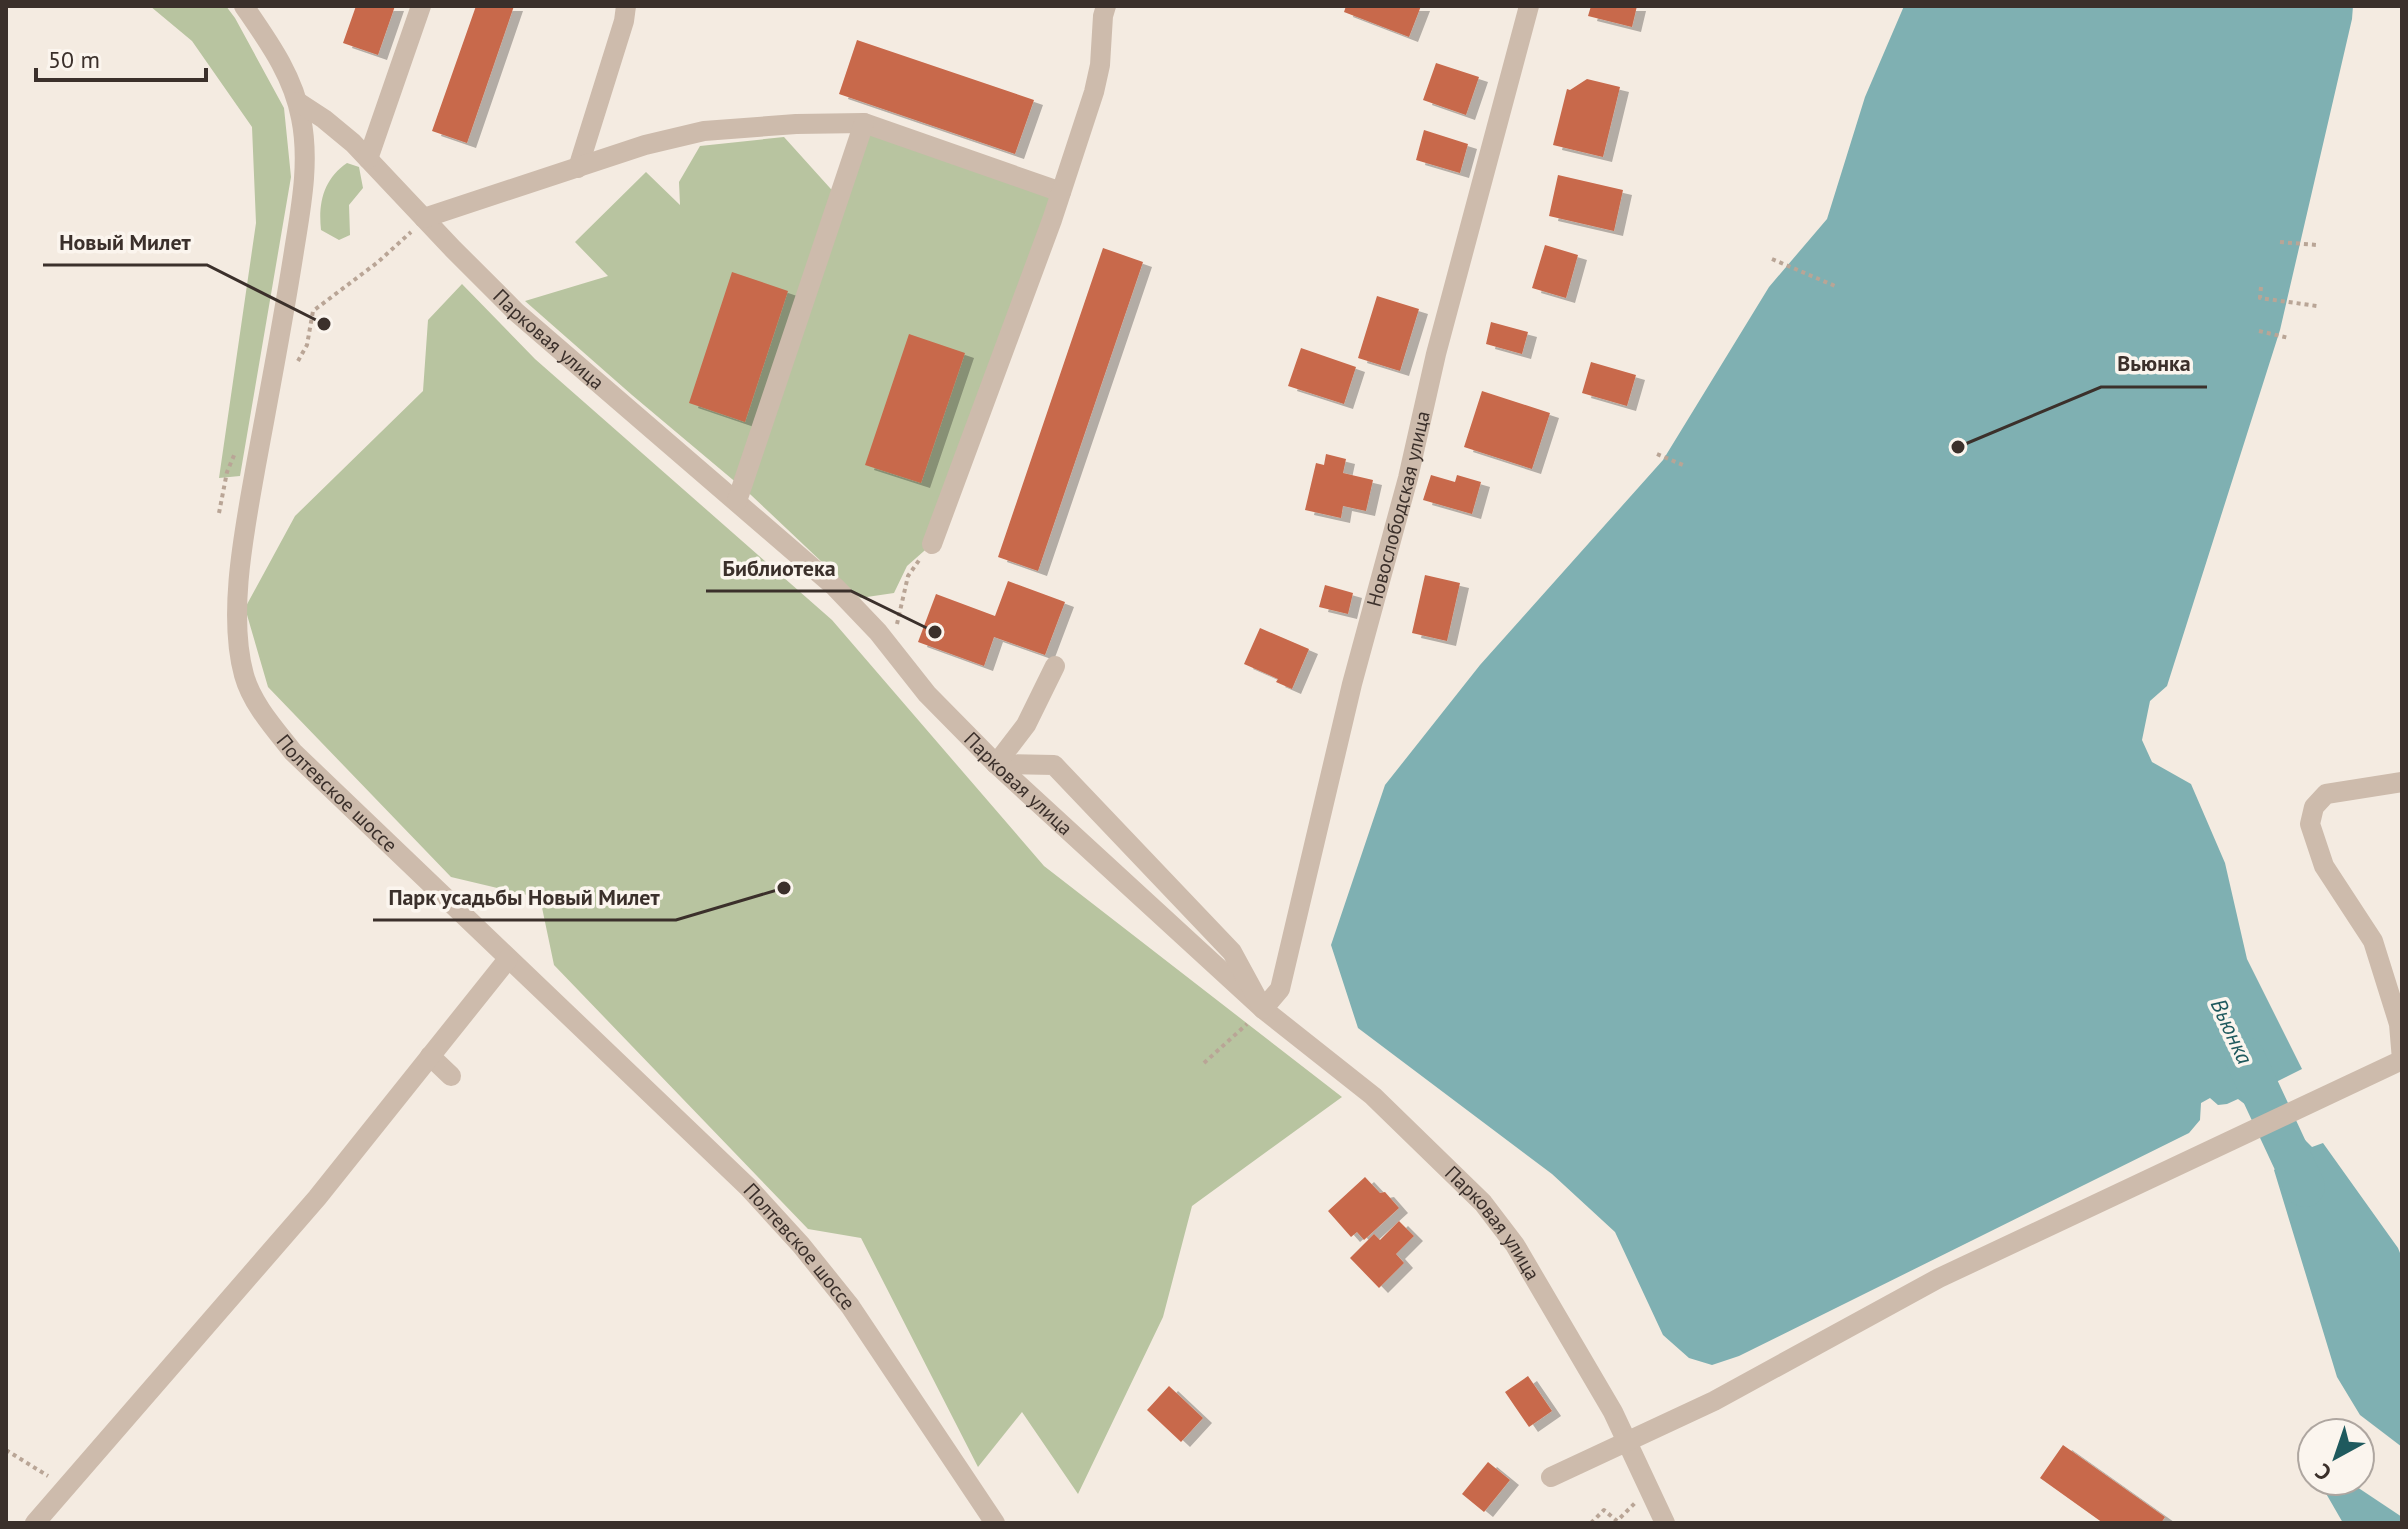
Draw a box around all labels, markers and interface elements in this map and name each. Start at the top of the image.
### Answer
scale bar [36,32,206,82]
text: 50 m [48,44,100,75]
callout: Новый Милет [43,219,207,265]
text: Новый Милет [59,228,192,256]
street label: Парковая улица [487,283,610,395]
callout: Вьюнка [2101,341,2207,387]
text: Вьюнка [2117,349,2191,377]
street label: Новослободская улица [1361,408,1436,610]
callout: Библиотека [706,545,851,591]
text: Библиотека [722,554,836,582]
street label: Парковая улица [959,726,1078,841]
street label: Полтевское шоссе [271,729,403,858]
callout: Парк усадьбы Новый Милет [373,874,676,920]
text: Парк усадьбы Новый Милет [388,883,660,911]
water label: Вьюнка [2205,994,2259,1068]
street label: Парковая улица [1439,1160,1546,1285]
street label: Полтевское шоссе [738,1178,861,1315]
north arrow [2296,1417,2376,1497]
text: С [2309,1458,2337,1487]

